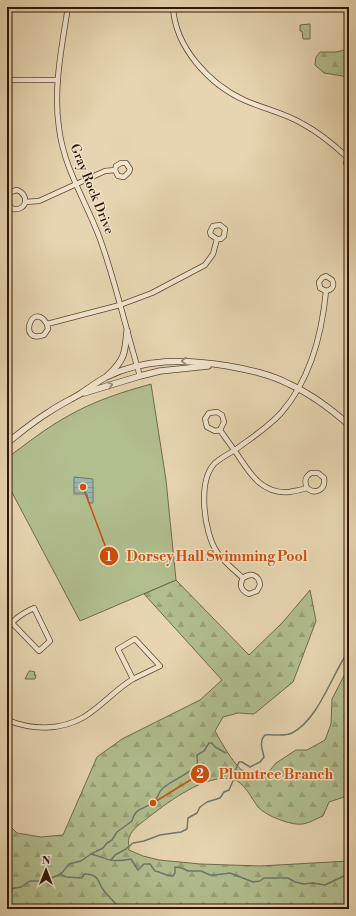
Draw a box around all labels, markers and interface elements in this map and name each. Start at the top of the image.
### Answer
street label: Gray Rock Drive [67,142,118,237]
one-way arrow [181,357,187,365]
one-way arrow [107,381,114,390]
callout: Dorsey Hall Swimming Pool [99,543,316,569]
text: Dorsey Hall Swimming Pool [127,548,308,566]
text: 1 [106,550,112,565]
callout: Plumtree Branch [190,761,341,787]
text: Plumtree Branch [219,766,334,784]
text: 2 [196,767,204,782]
north arrow [26,850,66,890]
text: N [42,854,51,868]

